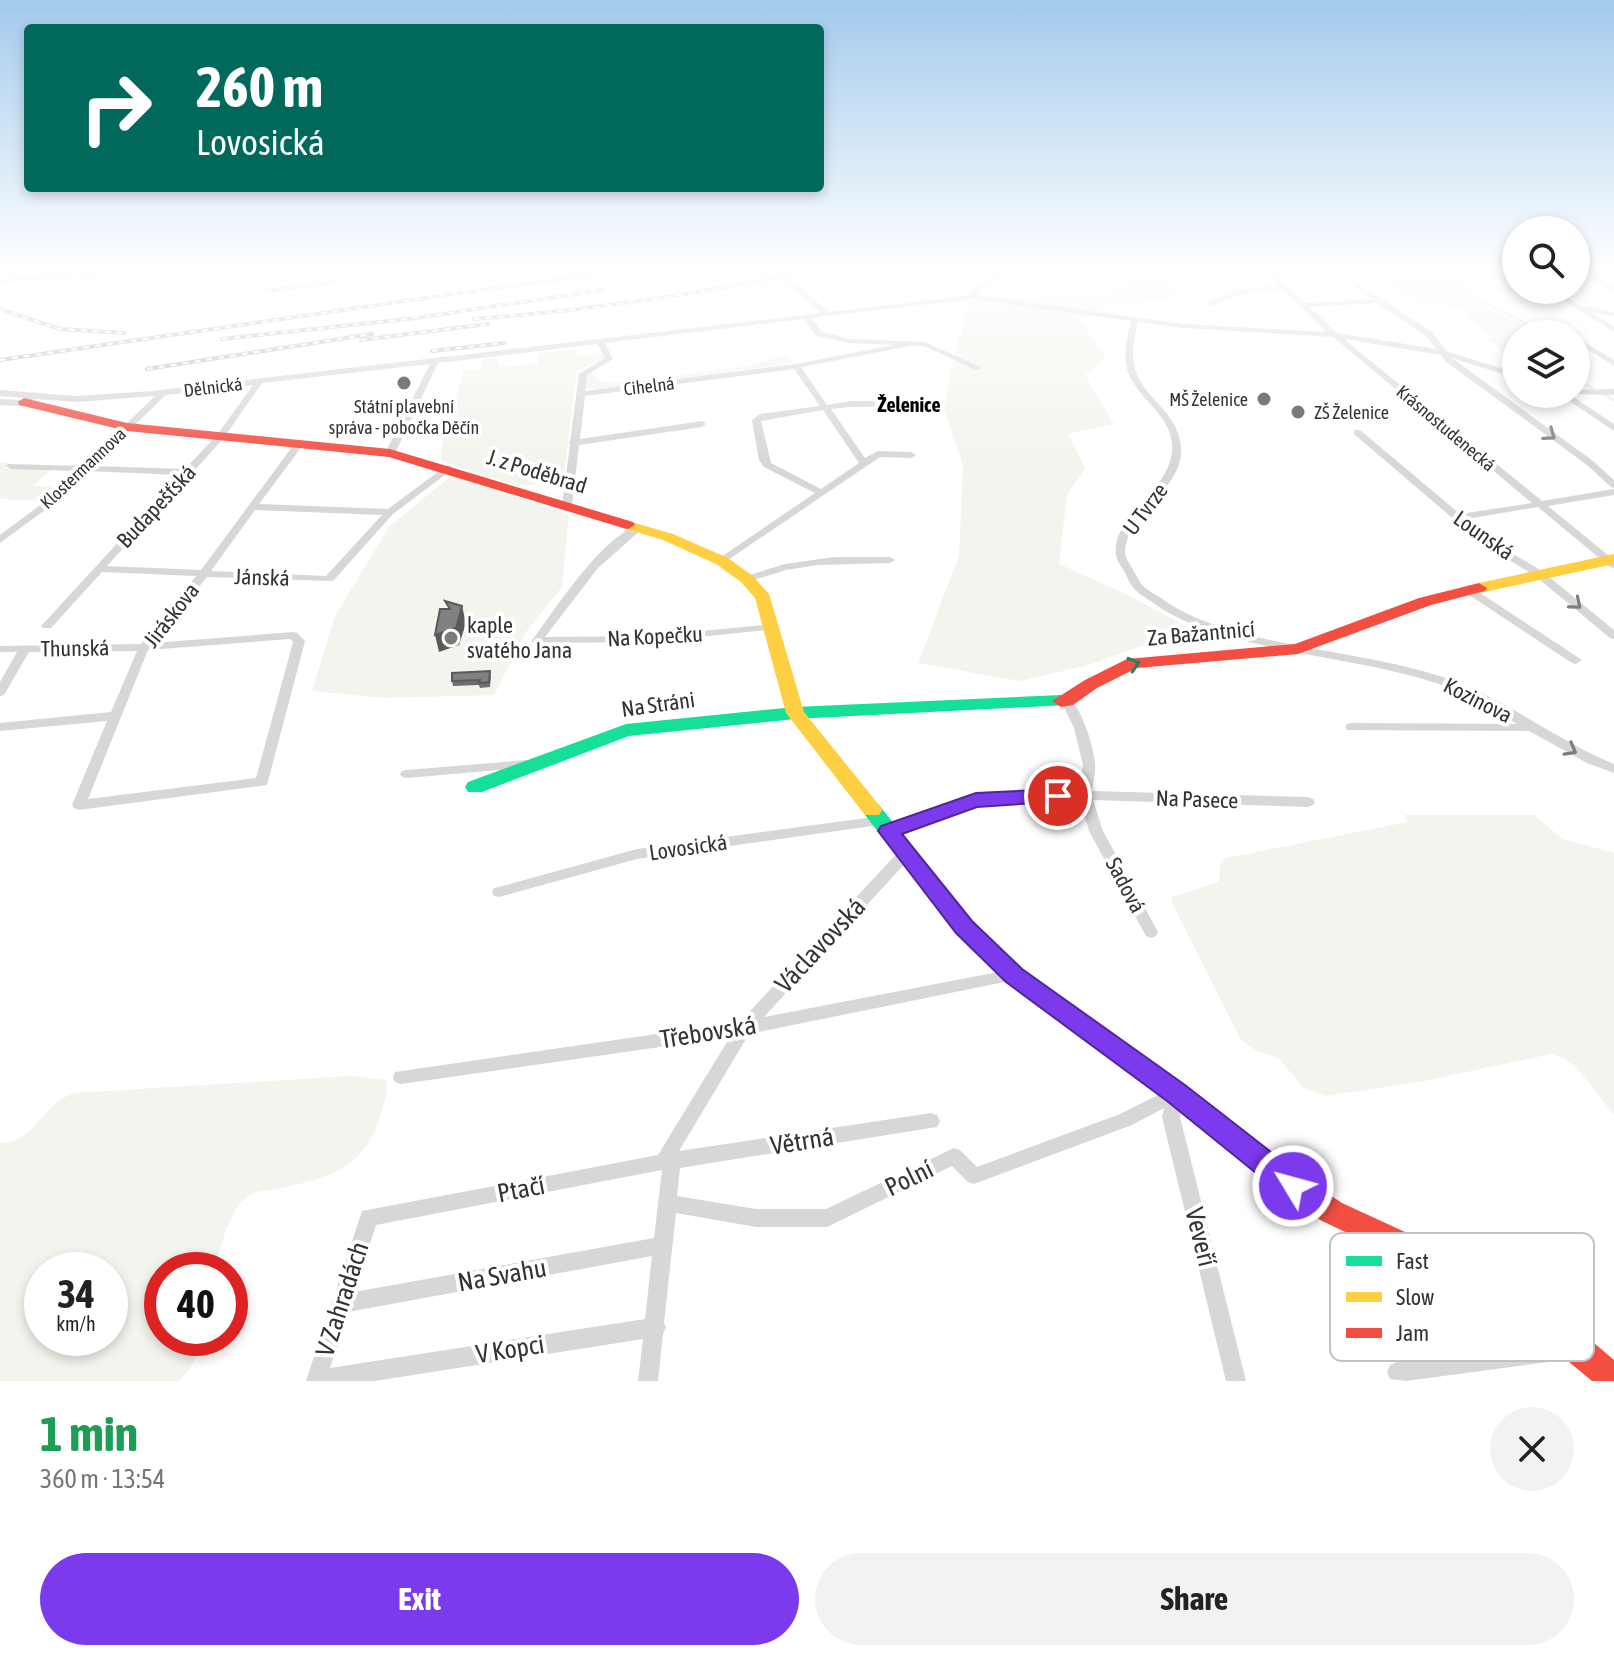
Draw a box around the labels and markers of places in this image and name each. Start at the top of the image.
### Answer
marker: Státní plavební správa - pobočka Děčín [395,374,413,392]
place label: MŠ Želenice [1169,389,1248,410]
marker: MŠ Želenice [1255,390,1273,408]
place label: Státní plavební správa - pobočka Děčín [329,396,479,438]
place label: ZŠ Želenice [1314,402,1389,423]
marker: ZŠ Želenice [1289,403,1307,421]
place label: kaple svatého Jana [467,612,572,663]
marker: kaple svatého Jana [442,629,460,647]
pin [1024,762,1092,830]

